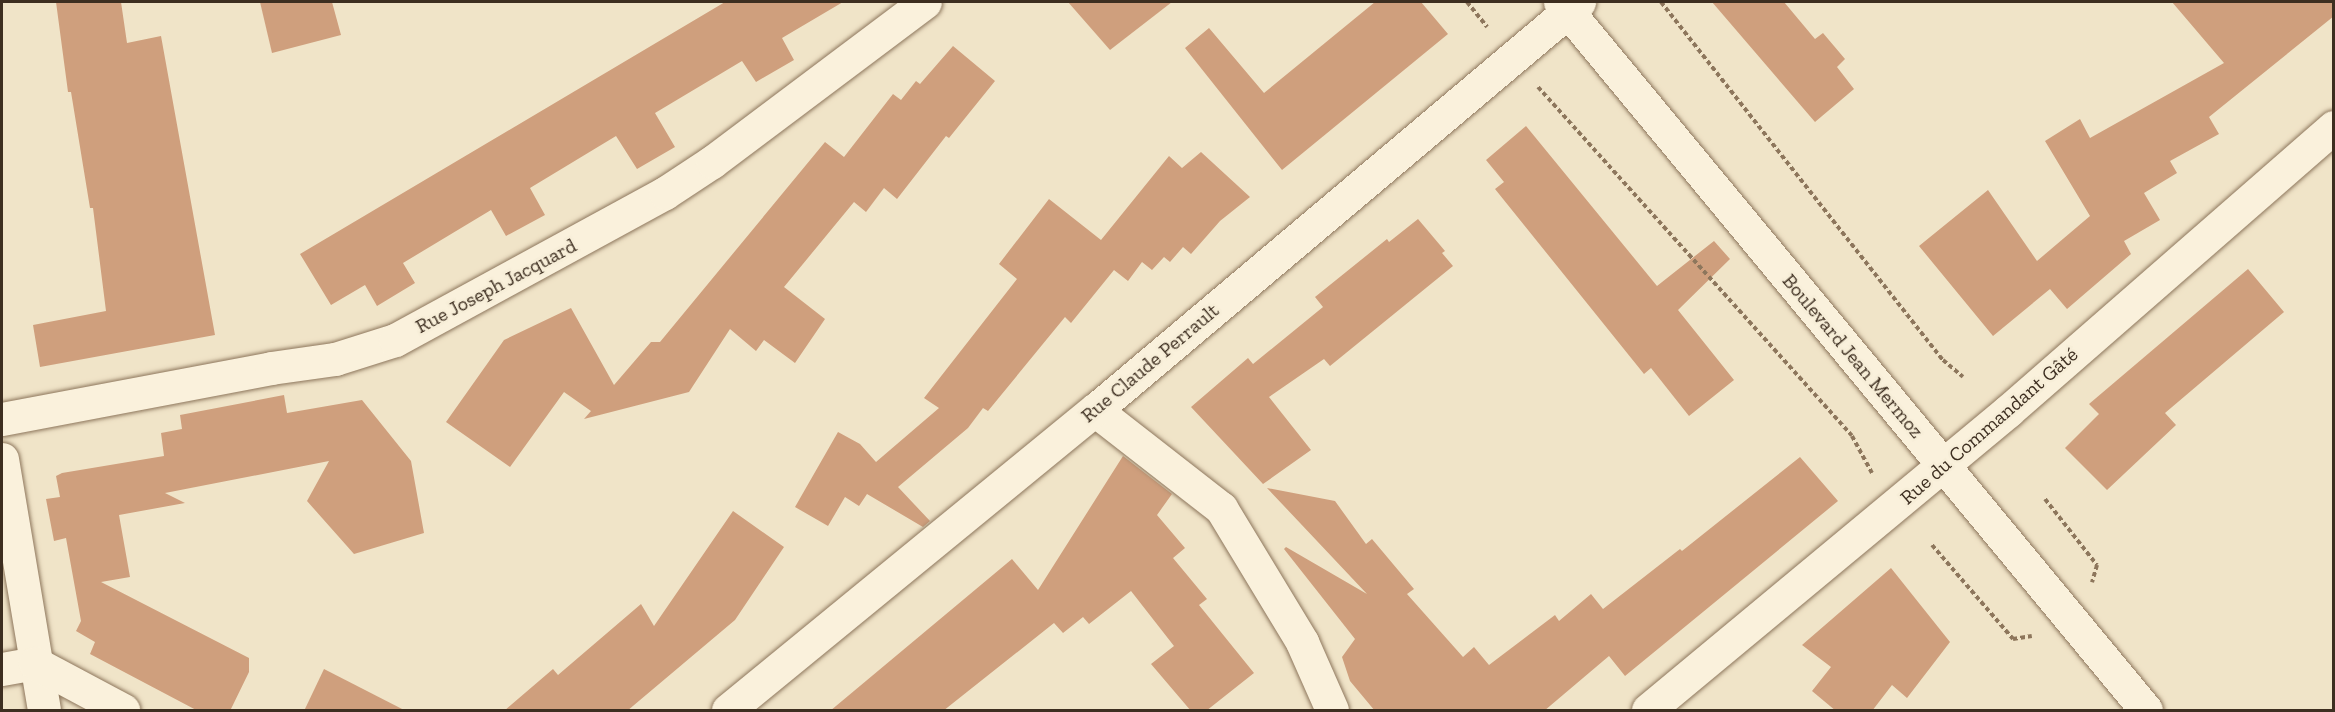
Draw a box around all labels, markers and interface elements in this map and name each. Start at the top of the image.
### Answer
street label: Rue Joseph Jacquard [411,233,581,339]
street label: Boulevard Jean Mermoz [1777,269,1929,443]
street label: Rue Claude Perrault [1076,298,1224,428]
street label: Rue du Commandant Gâté [1895,342,2083,510]

